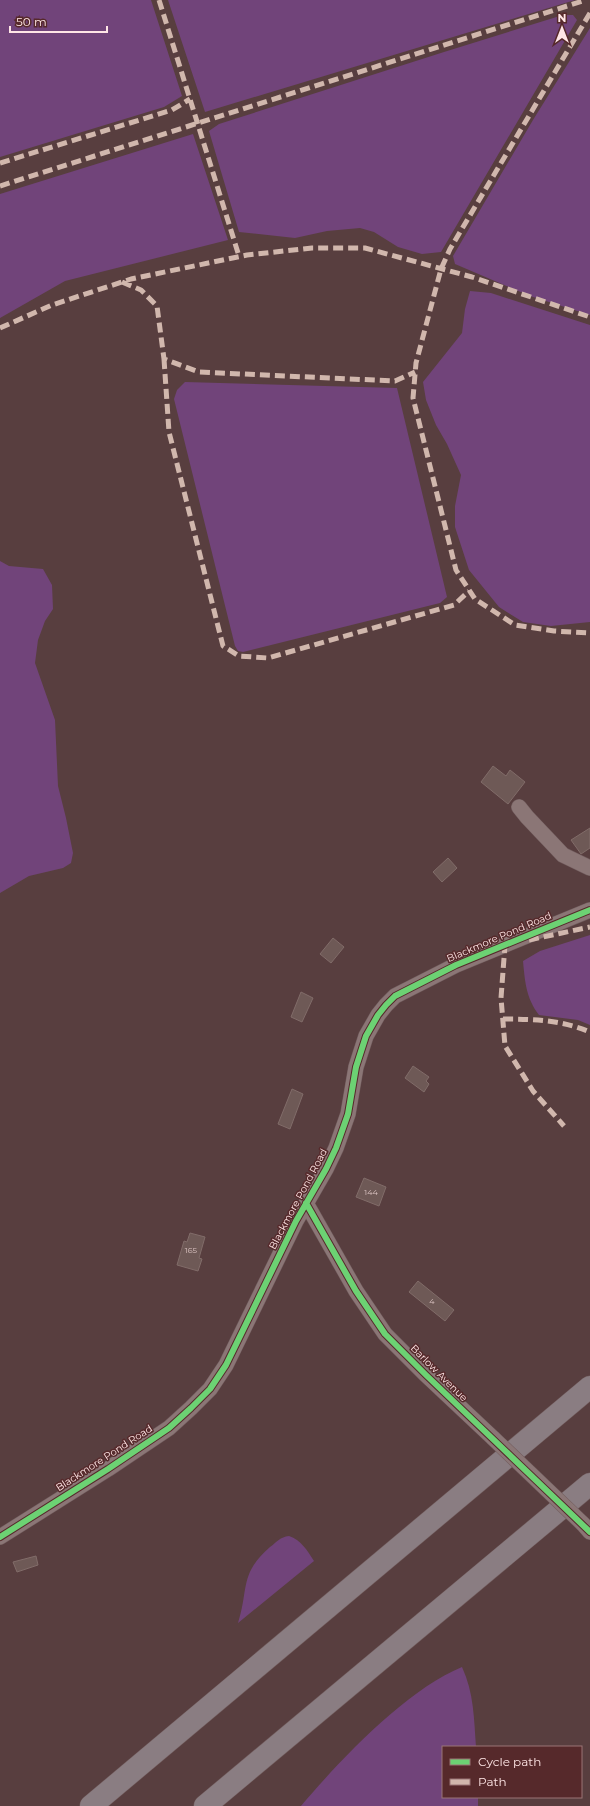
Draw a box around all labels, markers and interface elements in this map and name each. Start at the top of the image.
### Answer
scale bar [10,8,107,34]
north arrow [542,8,582,48]
text: N [558,11,566,25]
text: 50 m [16,14,47,29]
street label: Blackmore Pond Road [445,909,553,965]
street label: Blackmore Pond Road [266,1146,330,1252]
house number: 144 [364,1187,378,1197]
house number: 165 [185,1245,198,1255]
house number: 4 [429,1296,435,1306]
street label: Barlow Avenue [408,1342,470,1404]
street label: Blackmore Pond Road [53,1422,155,1494]
legend [442,1746,582,1798]
text: Cycle path [478,1754,541,1769]
text: Path [478,1774,507,1789]

